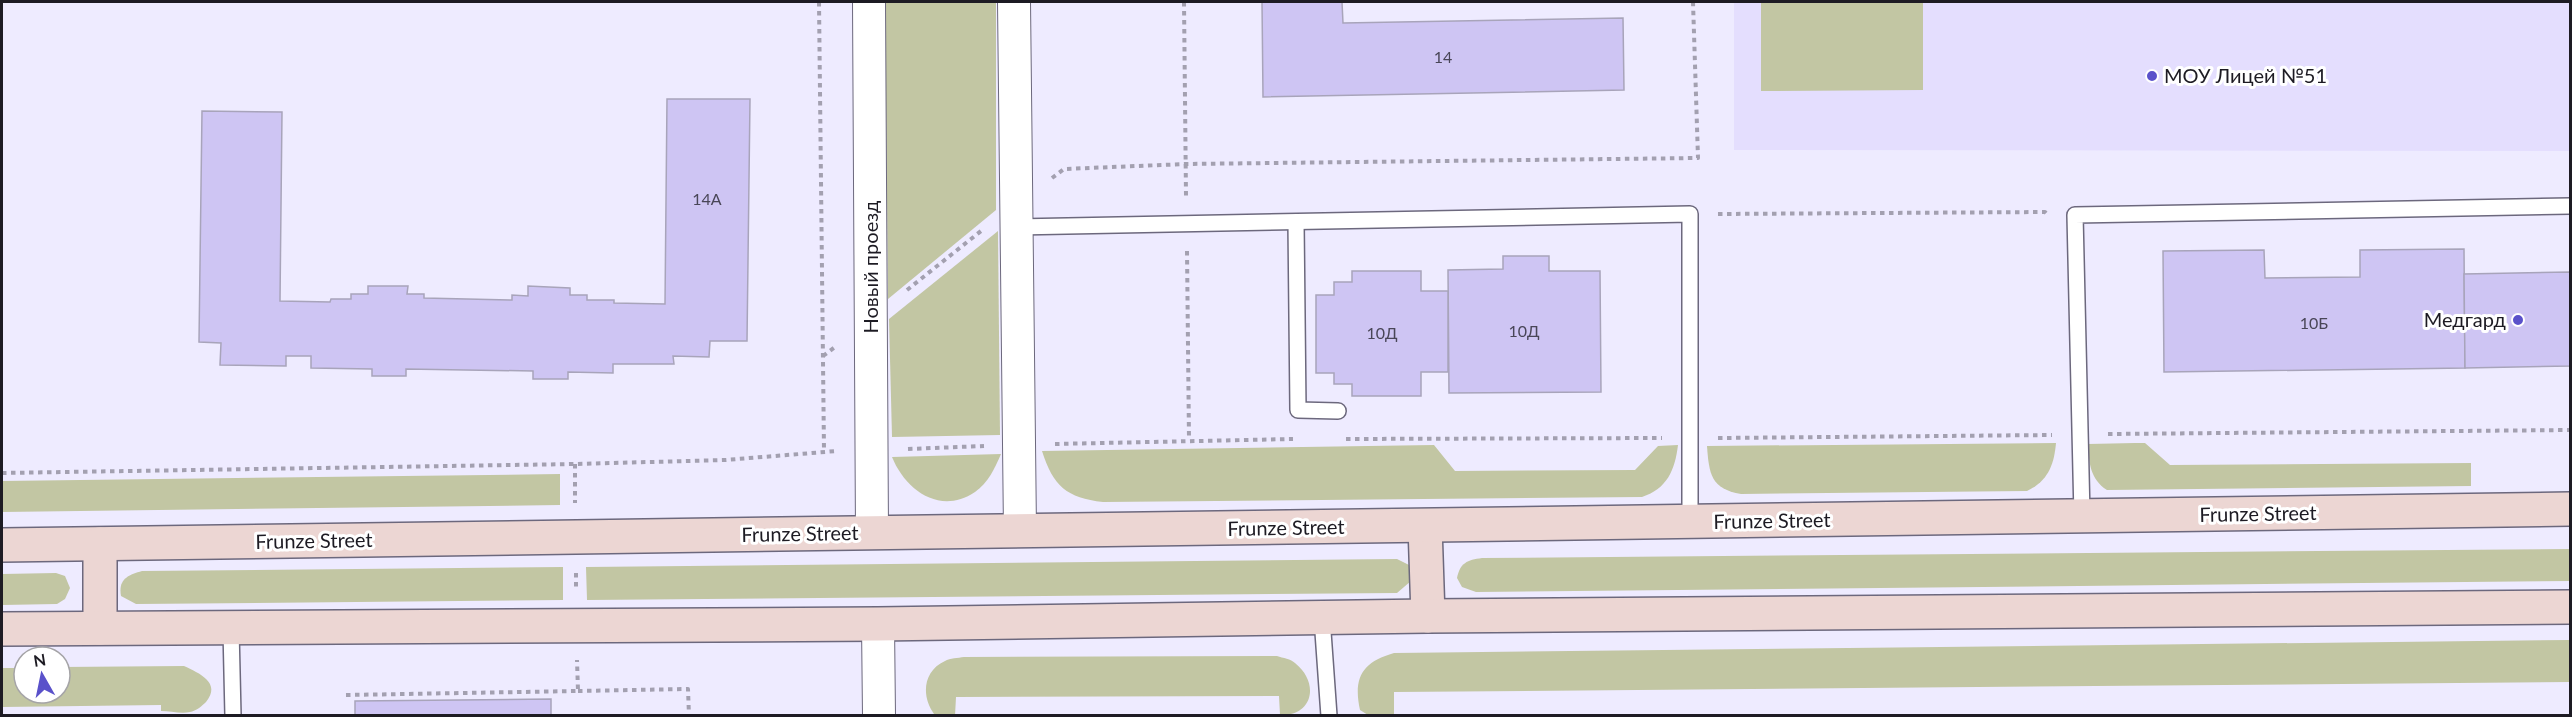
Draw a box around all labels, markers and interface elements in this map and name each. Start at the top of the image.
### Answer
house number: 14 [1434,47,1452,66]
place label: МОУ Лицей №51 [2164,63,2327,87]
marker: МОУ Лицей №51 [2145,69,2159,83]
house number: 14А [692,189,722,208]
street label: Новый проезд [858,201,882,333]
place label: Медгард [2424,307,2506,331]
house number: 10Б [2300,313,2328,332]
marker: Медгард [2511,313,2525,327]
house number: 10Д [1508,321,1540,340]
house number: 10Д [1366,323,1398,342]
street label: Frunze Street [2199,500,2317,526]
street label: Frunze Street [1713,507,1831,533]
street label: Frunze Street [1227,514,1345,540]
street label: Frunze Street [741,520,859,546]
street label: Frunze Street [255,527,373,553]
north arrow [12,645,72,705]
text: N [32,649,47,670]

